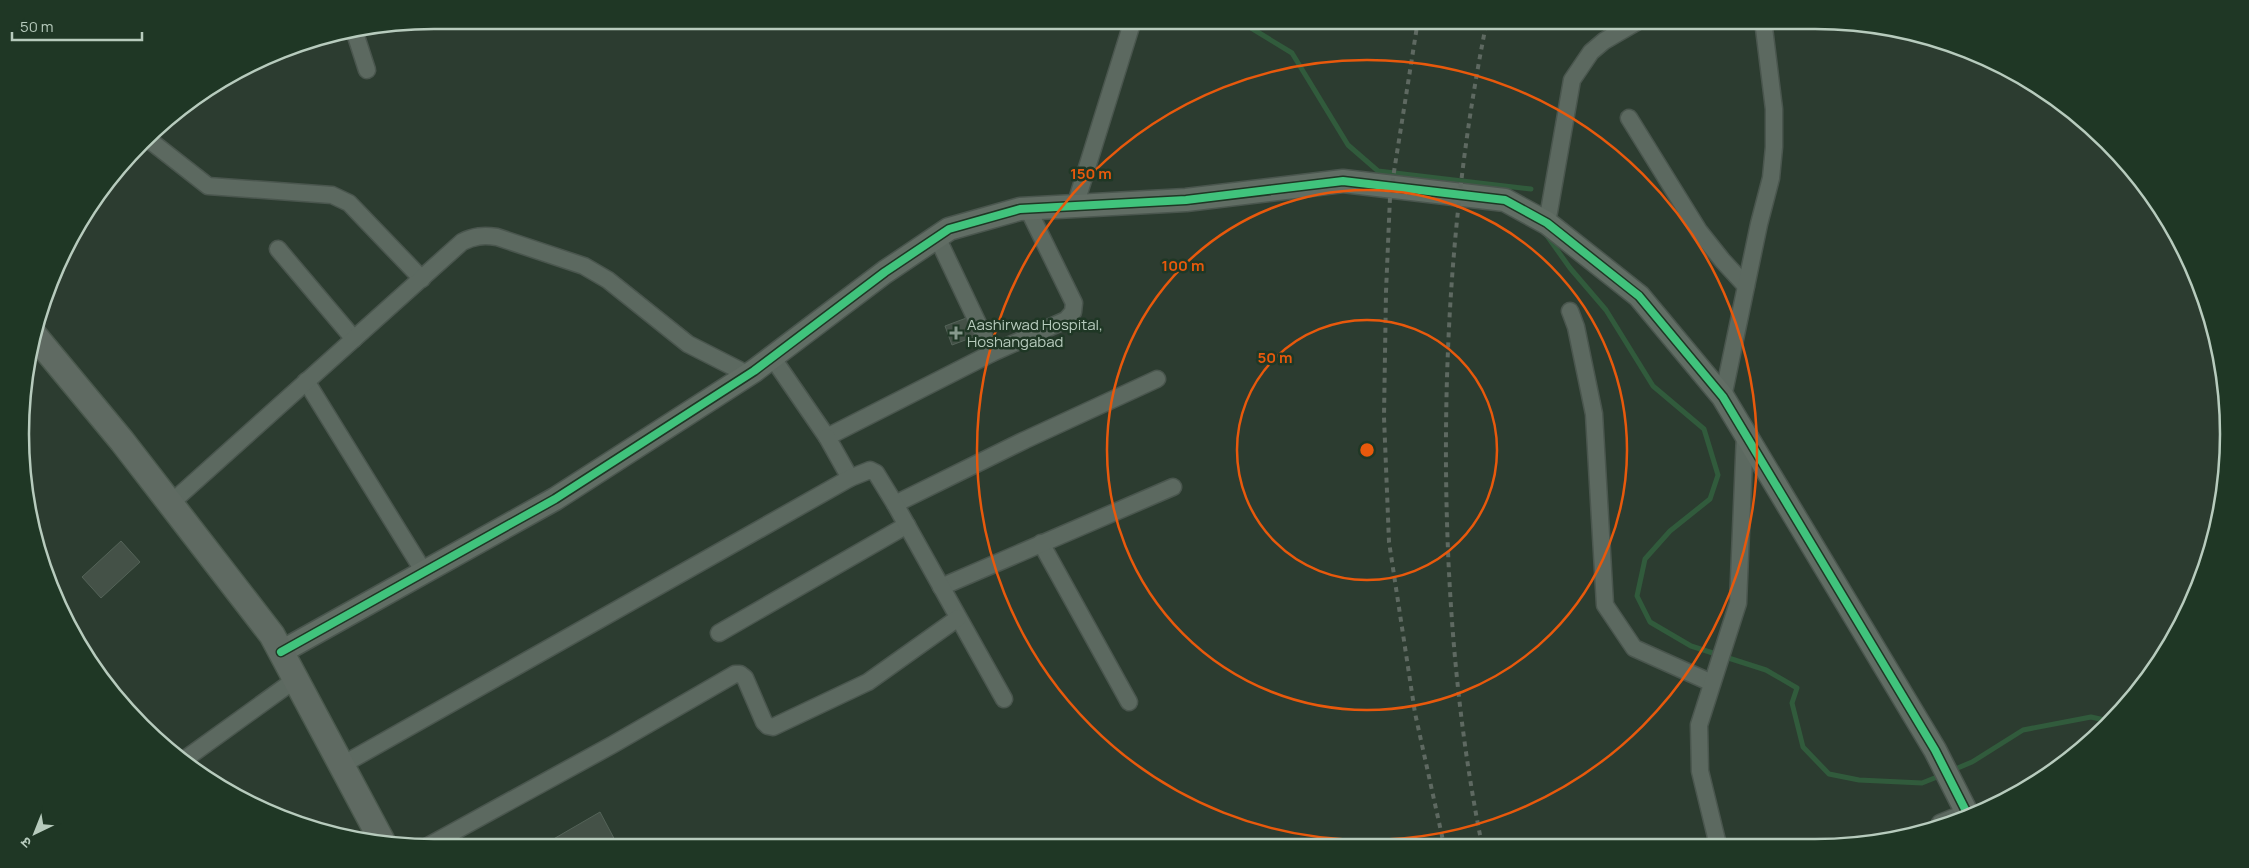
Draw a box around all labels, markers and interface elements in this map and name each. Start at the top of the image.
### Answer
scale bar [12,10,142,42]
text: 50 m [20,16,54,37]
text: 150 m [1070,163,1112,184]
text: 100 m [1162,255,1204,276]
place label: Aashirwad Hospital, Hoshangabad [967,314,1103,352]
marker: Aashirwad Hospital, Hoshangabad [949,326,963,340]
text: 50 m [1257,347,1293,368]
centre of rings [1358,441,1376,459]
north arrow [10,808,60,858]
text: उ [16,833,35,853]

